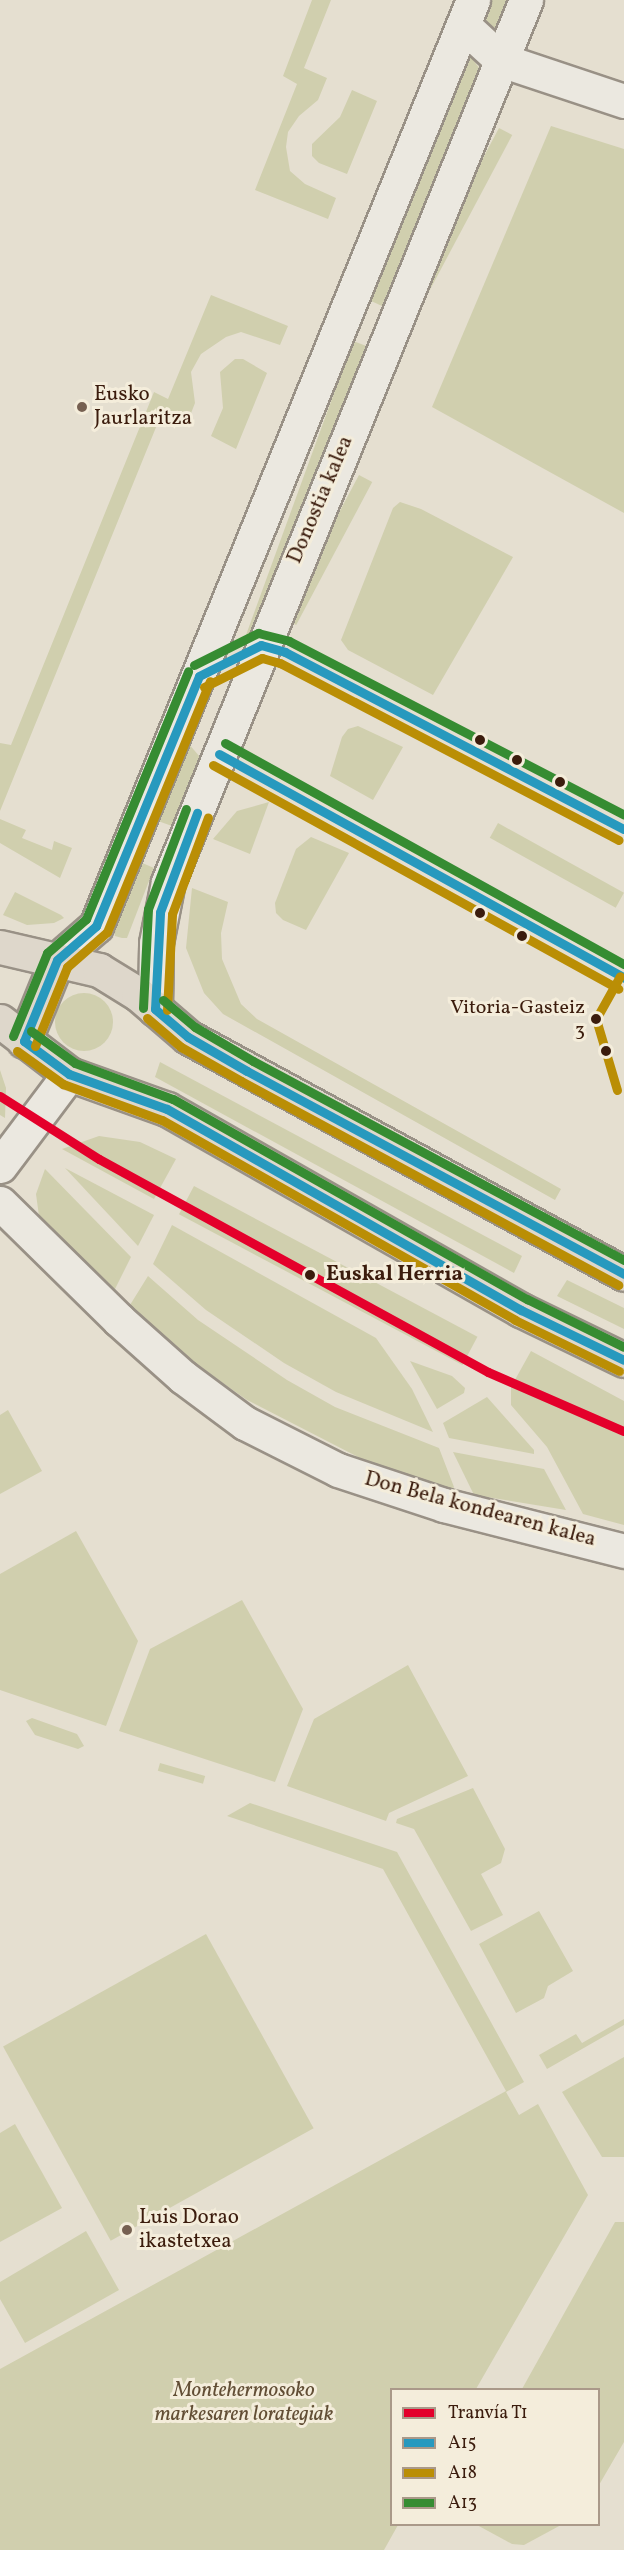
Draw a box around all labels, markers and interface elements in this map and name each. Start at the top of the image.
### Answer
place label: Eusko Jaurlaritza [94,382,192,432]
marker: Eusko Jaurlaritza [75,400,89,414]
street label: Donostia kalea [283,432,359,568]
unlabelled marker [474,734,486,746]
unlabelled marker [511,754,523,766]
unlabelled marker [554,776,566,788]
unlabelled marker [474,907,486,919]
unlabelled marker [516,930,528,942]
place label: Vitoria-Gasteiz 3 [450,996,585,1043]
marker: Vitoria-Gasteiz 3 [590,1013,602,1025]
unlabelled marker [600,1045,612,1057]
place label: Euskal Herria [326,1262,463,1288]
marker: Euskal Herria [299,1264,321,1286]
street label: Don Bela kondearen kalea [362,1467,598,1553]
place label: Luis Dorao ikastetxea [139,2205,239,2255]
marker: Luis Dorao ikastetxea [120,2223,134,2237]
park label: Montehermosoko markesaren lorategiak [155,2378,333,2428]
legend [390,2388,600,2526]
text: Tranvía T1 [448,2401,528,2426]
text: A15 [448,2431,476,2456]
text: A18 [448,2461,477,2486]
text: A13 [448,2491,477,2516]

